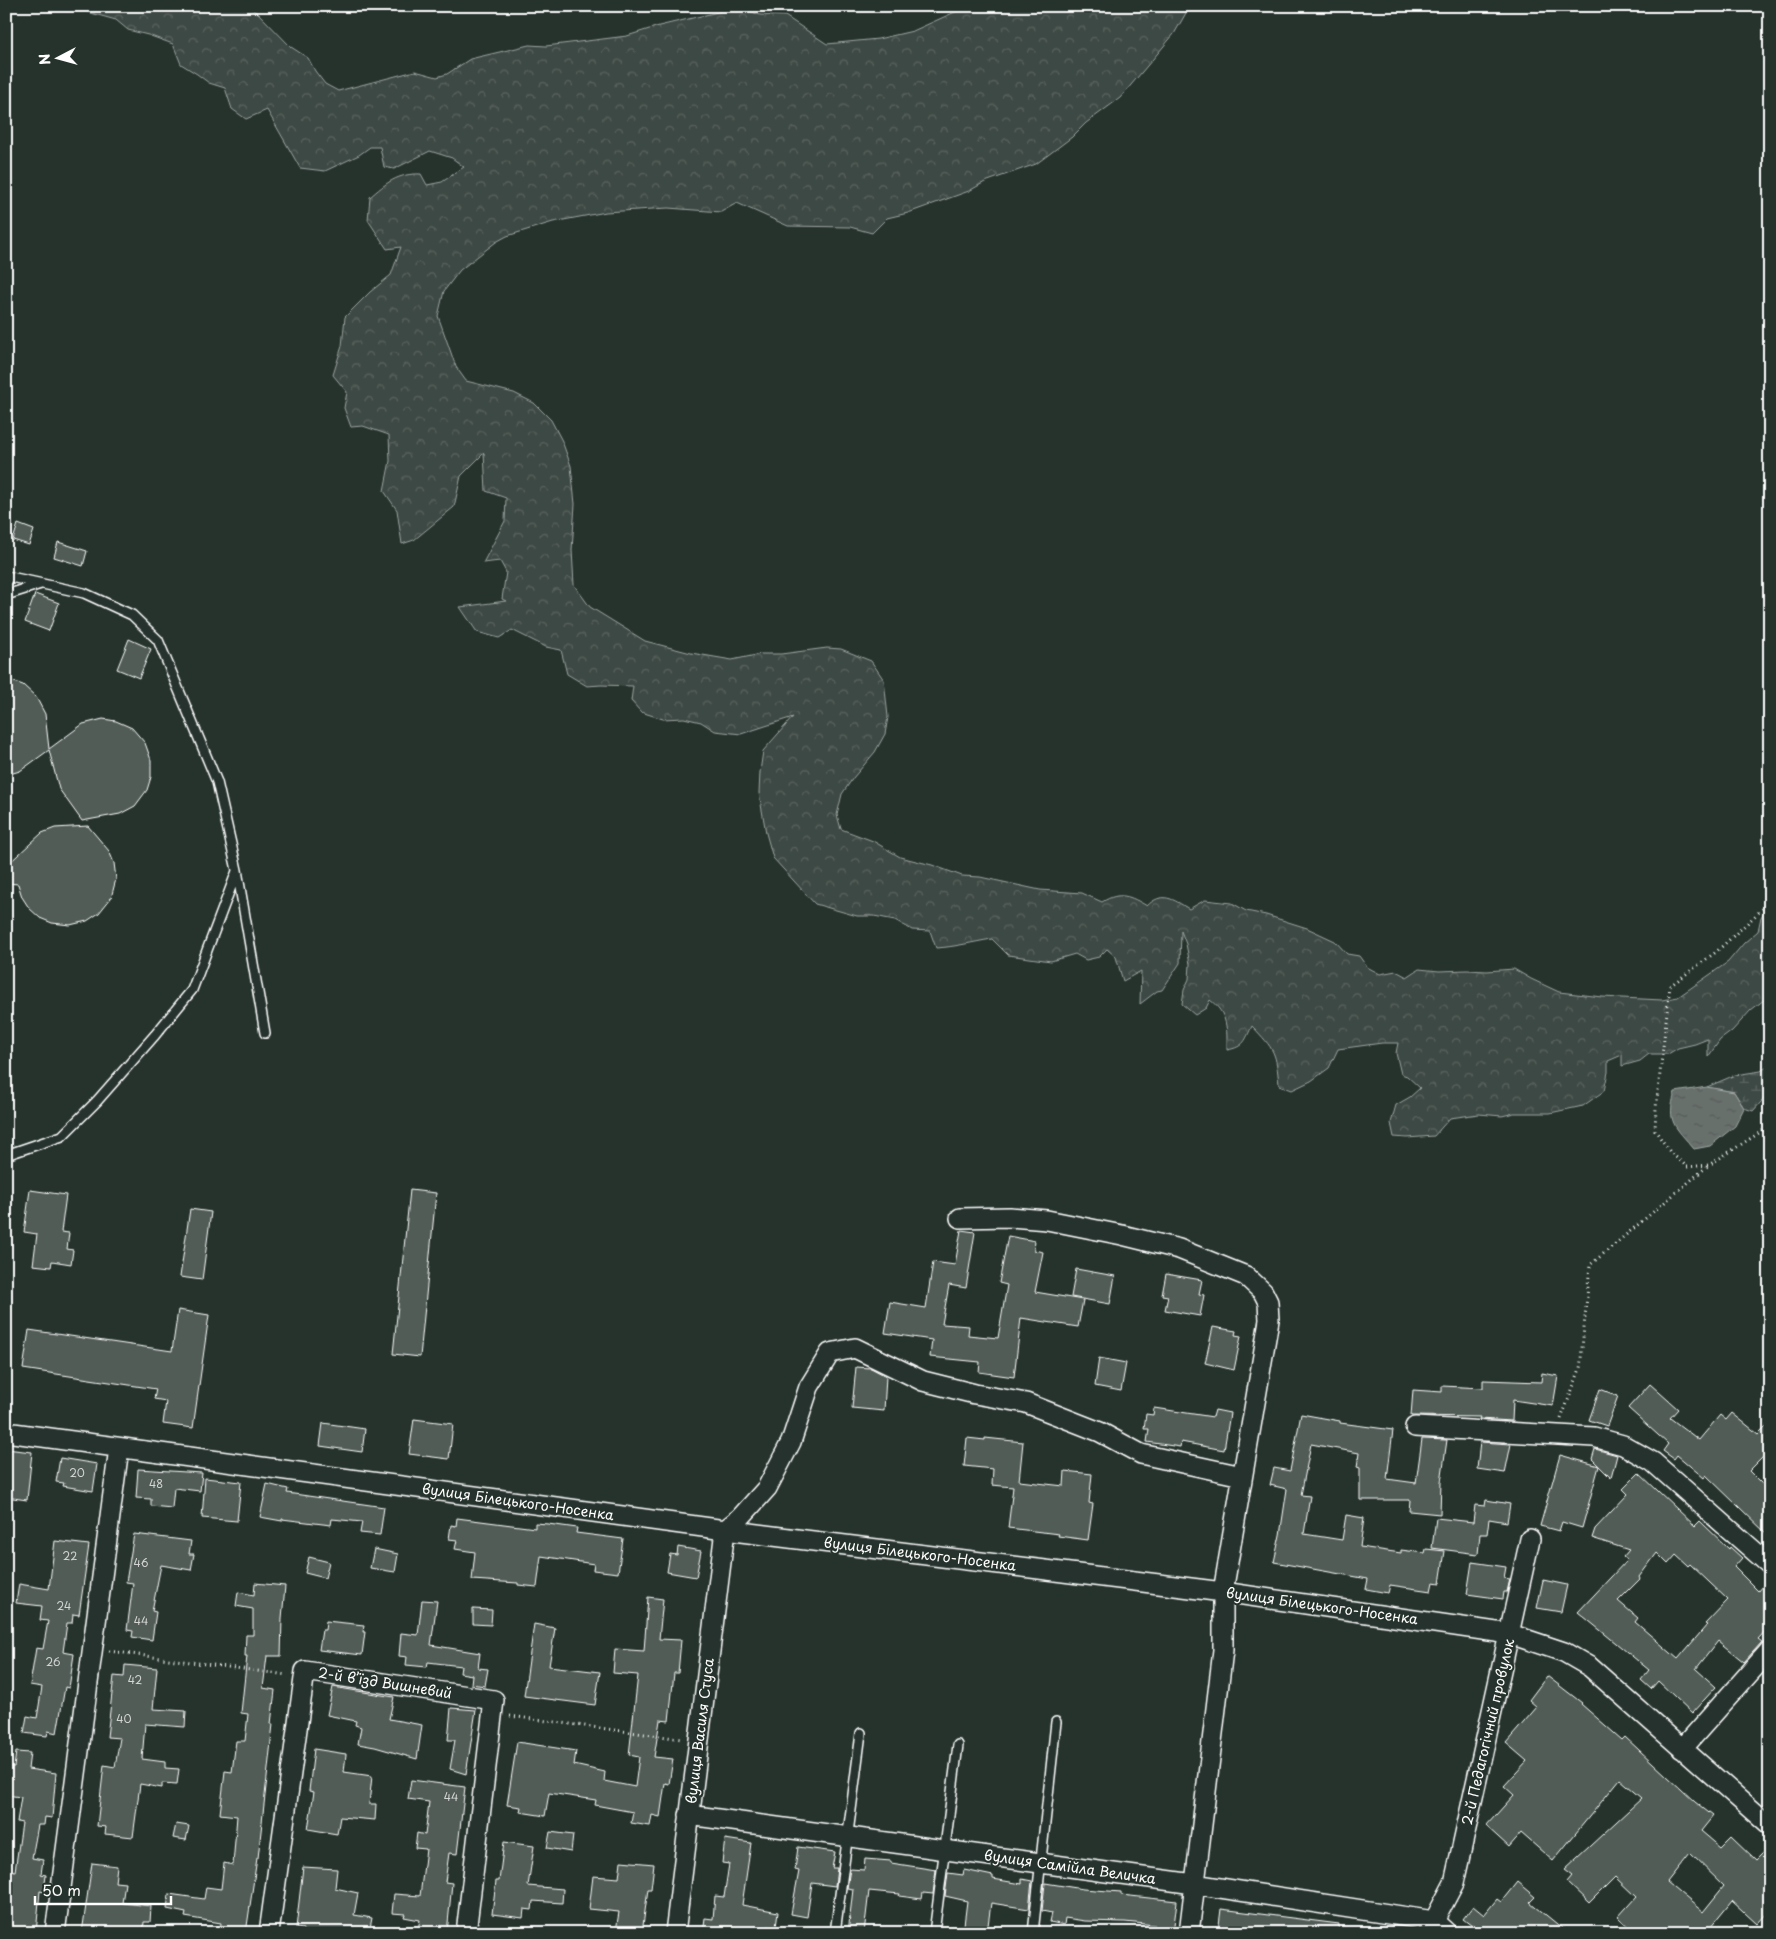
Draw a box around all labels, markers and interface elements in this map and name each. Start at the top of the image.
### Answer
north arrow [32,32,82,82]
text: N [34,53,56,66]
house number: 20 [69,1464,85,1481]
house number: 48 [149,1475,163,1492]
street label: вулиця Білецького-Носенка [421,1478,616,1525]
street label: вулиця Білецького-Носенка [823,1531,1018,1576]
house number: 22 [63,1547,77,1564]
house number: 46 [134,1554,149,1571]
street label: вулиця Білецького-Носенка [1225,1582,1420,1629]
house number: 24 [57,1597,71,1614]
house number: 44 [134,1612,148,1629]
street label: 2-й Педагогічний провулок [1456,1636,1519,1827]
house number: 26 [45,1653,61,1670]
street label: вулиця Василя Стуса [680,1657,719,1805]
street label: 2-й вʼїзд Вишневий [317,1662,454,1703]
house number: 42 [128,1671,143,1688]
house number: 40 [116,1710,132,1727]
house number: 44 [444,1788,458,1805]
street label: вулиця Самійла Величка [983,1844,1157,1889]
scale bar [35,1874,171,1906]
text: 50 m [42,1878,81,1901]

